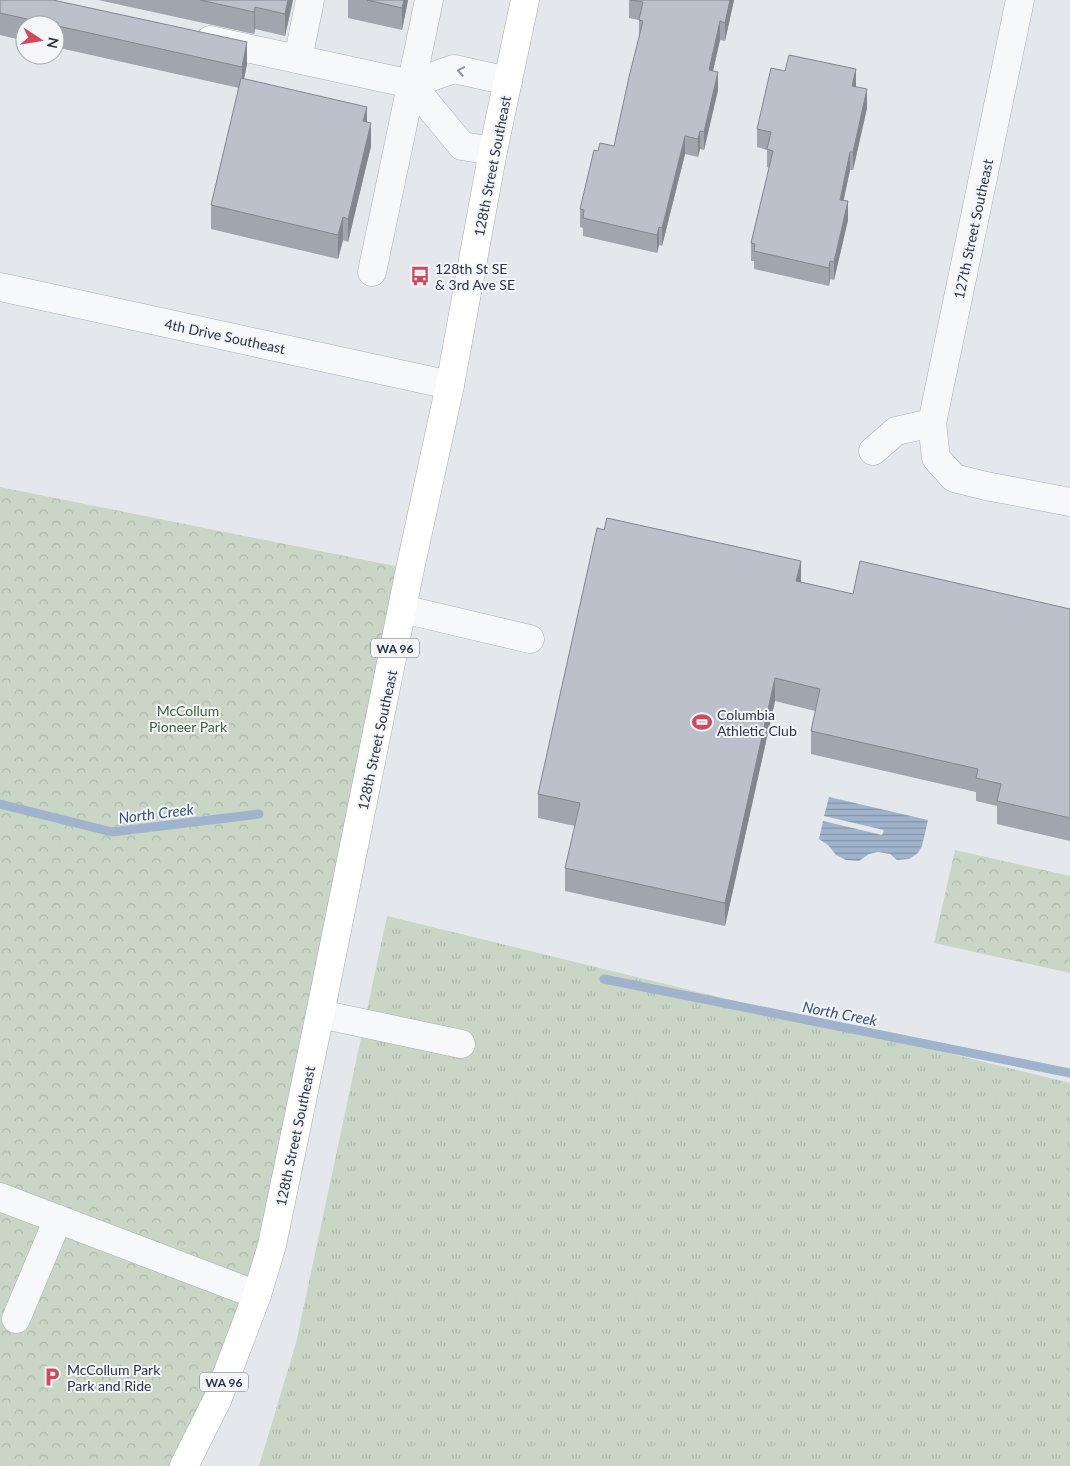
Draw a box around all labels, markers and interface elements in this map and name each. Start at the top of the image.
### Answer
north arrow [15,15,65,65]
text: N [44,36,63,50]
one-way arrow [456,66,465,76]
street label: 128th Street Southeast [470,94,514,238]
street label: 127th Street Southeast [950,157,996,301]
place label: 128th St SE & 3rd Ave SE [435,260,515,293]
bus stop icon: 128th St SE & 3rd Ave SE [409,265,431,287]
street label: 4th Drive Southeast [163,315,287,357]
road number: WA 96 [371,638,419,658]
street label: 128th Street Southeast [354,668,400,812]
park label: McCollum Pioneer Park [149,702,228,735]
place label: Columbia Athletic Club [717,706,797,739]
sports icon: Columbia Athletic Club [691,711,713,733]
water label: North Creek [117,799,196,827]
water label: North Creek [801,997,880,1029]
street label: 128th Street Southeast [272,1064,318,1208]
place label: McCollum Park Park and Ride [67,1361,161,1394]
parking icon: McCollum Park Park and Ride [41,1366,63,1388]
road number: WA 96 [200,1372,248,1391]

